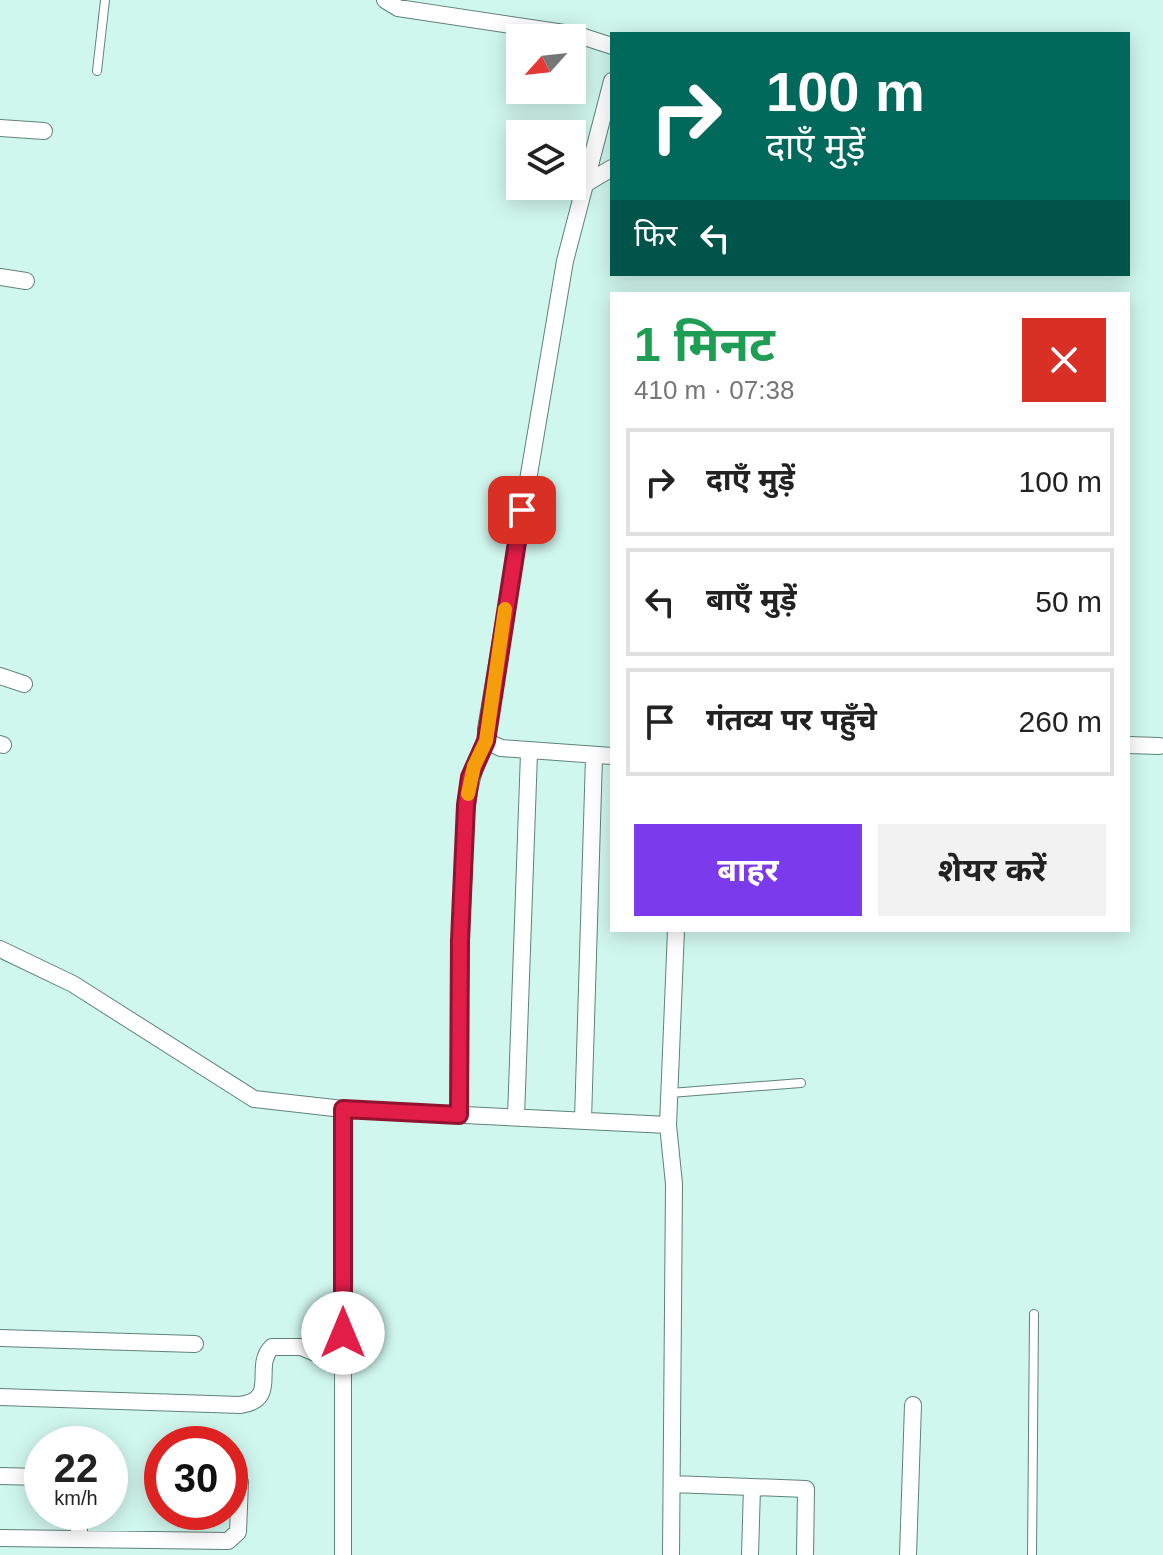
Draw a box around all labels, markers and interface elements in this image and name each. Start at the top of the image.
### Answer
north arrow [506,24,586,104]
map controls [506,24,586,200]
text: 100 m [766,60,925,123]
icon: right [634,64,738,168]
button: layers [506,120,586,200]
text: दाएँ मुड़ें [766,126,865,167]
icon: left [693,216,737,260]
text: फिर [634,219,677,252]
text: 1 मिनट [634,318,775,371]
button: close [1022,318,1106,402]
text: 410 m · 07:38 [634,375,794,405]
icon: right [638,460,682,504]
text: दाएँ मुड़ें [706,463,795,496]
text: 100 m [1019,465,1102,498]
pin [488,476,556,544]
icon: arrive [500,488,544,532]
icon: left [638,580,682,624]
text: बाएँ मुड़ें [706,583,797,616]
text: 50 m [1035,585,1102,618]
icon: arrive [638,700,682,744]
text: गंतव्य पर पहुँचे [706,703,877,736]
text: 260 m [1019,705,1102,738]
button: बाहर [634,824,862,916]
button: शेयर करें [878,824,1106,916]
position arrow [301,1291,385,1375]
speed limit sign: 30 [144,1426,248,1530]
text: 22 [54,1446,98,1490]
text: km/h [54,1487,98,1509]

